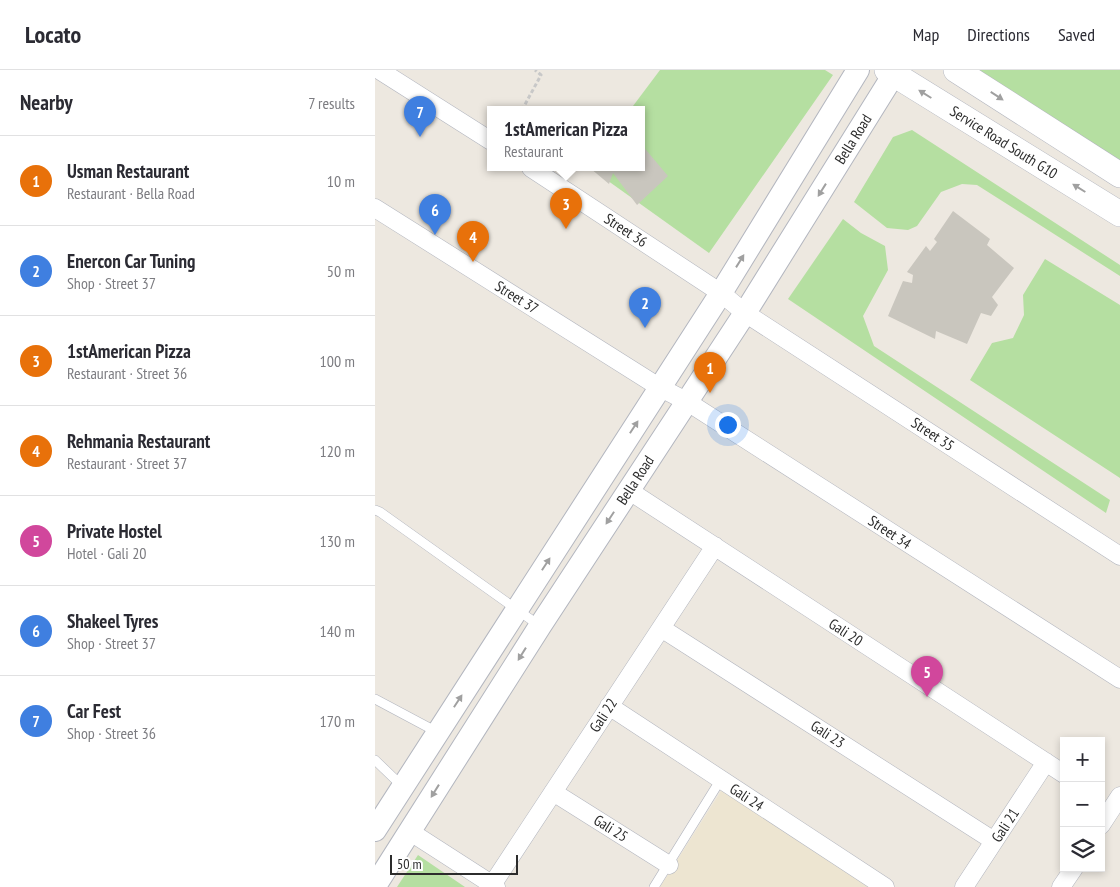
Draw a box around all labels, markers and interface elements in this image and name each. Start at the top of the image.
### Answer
text: Locato [25,19,81,50]
text: Map [913,23,939,46]
text: Directions [967,23,1030,46]
text: Saved [1058,23,1095,46]
text: Nearby [20,89,73,116]
one-way arrow [919,89,932,98]
one-way arrow [990,92,1003,101]
text: 7 results [308,93,355,113]
pin: 7 [404,96,436,137]
street label: Service Road South G10 [947,101,1061,183]
popup [487,106,645,171]
street label: Bella Road [830,111,876,167]
text: 1stAmerican Pizza [504,117,628,141]
text: Restaurant [504,141,563,161]
text: Usman Restaurant [67,159,189,183]
text: 1 [32,171,40,191]
text: 10 m [327,171,355,191]
text: Restaurant · Bella Road [67,183,195,203]
one-way arrow [817,183,826,196]
one-way arrow [1072,184,1085,193]
pin: 3 [550,188,582,229]
pin: 6 [419,194,451,235]
street label: Street 36 [601,209,651,251]
pin: 4 [457,221,489,262]
text: Enercon Car Tuning [67,249,195,273]
one-way arrow [736,254,745,267]
text: 2 [32,261,40,281]
text: 50 m [327,261,355,281]
text: Shop · Street 37 [67,273,156,293]
street label: Street 37 [492,276,542,318]
pin: 2 [629,287,661,328]
text: 1stAmerican Pizza [67,339,191,363]
text: 3 [32,351,40,371]
text: 100 m [320,351,355,371]
pin: 1 [694,352,726,393]
text: Restaurant · Street 36 [67,363,187,383]
your location [715,412,741,438]
street label: Street 35 [908,413,958,455]
one-way arrow [629,421,638,434]
text: Rehmania Restaurant [67,429,210,453]
text: 4 [32,441,40,461]
text: 120 m [320,441,355,461]
street label: Bella Road [612,452,658,508]
text: Restaurant · Street 37 [67,453,187,473]
one-way arrow [606,511,615,524]
street label: Street 34 [865,511,915,553]
text: Private Hostel [67,519,162,543]
text: 5 [32,531,40,551]
text: 130 m [320,531,355,551]
text: Hotel · Gali 20 [67,543,147,563]
one-way arrow [541,557,551,571]
text: Shakeel Tyres [67,609,159,633]
street label: Gali 20 [825,614,867,650]
text: 6 [32,621,40,641]
text: 140 m [320,621,355,641]
text: Shop · Street 37 [67,633,156,653]
one-way arrow [517,647,527,661]
pin: 5 [911,656,943,697]
one-way arrow [453,694,463,707]
street label: Gali 22 [585,694,621,736]
text: Car Fest [67,699,121,723]
text: 7 [32,711,40,731]
text: 170 m [320,711,355,731]
street label: Gali 23 [807,716,849,752]
text: Shop · Street 36 [67,723,156,743]
map controls [1060,737,1105,872]
button: + [1060,737,1105,782]
street label: Gali 24 [726,779,768,815]
button: − [1060,782,1105,827]
one-way arrow [430,784,439,798]
street label: Gali 21 [987,804,1023,846]
street label: Gali 25 [590,810,632,846]
button: layers [1060,827,1105,872]
scale bar [390,852,517,875]
text: 50 m [397,855,422,873]

